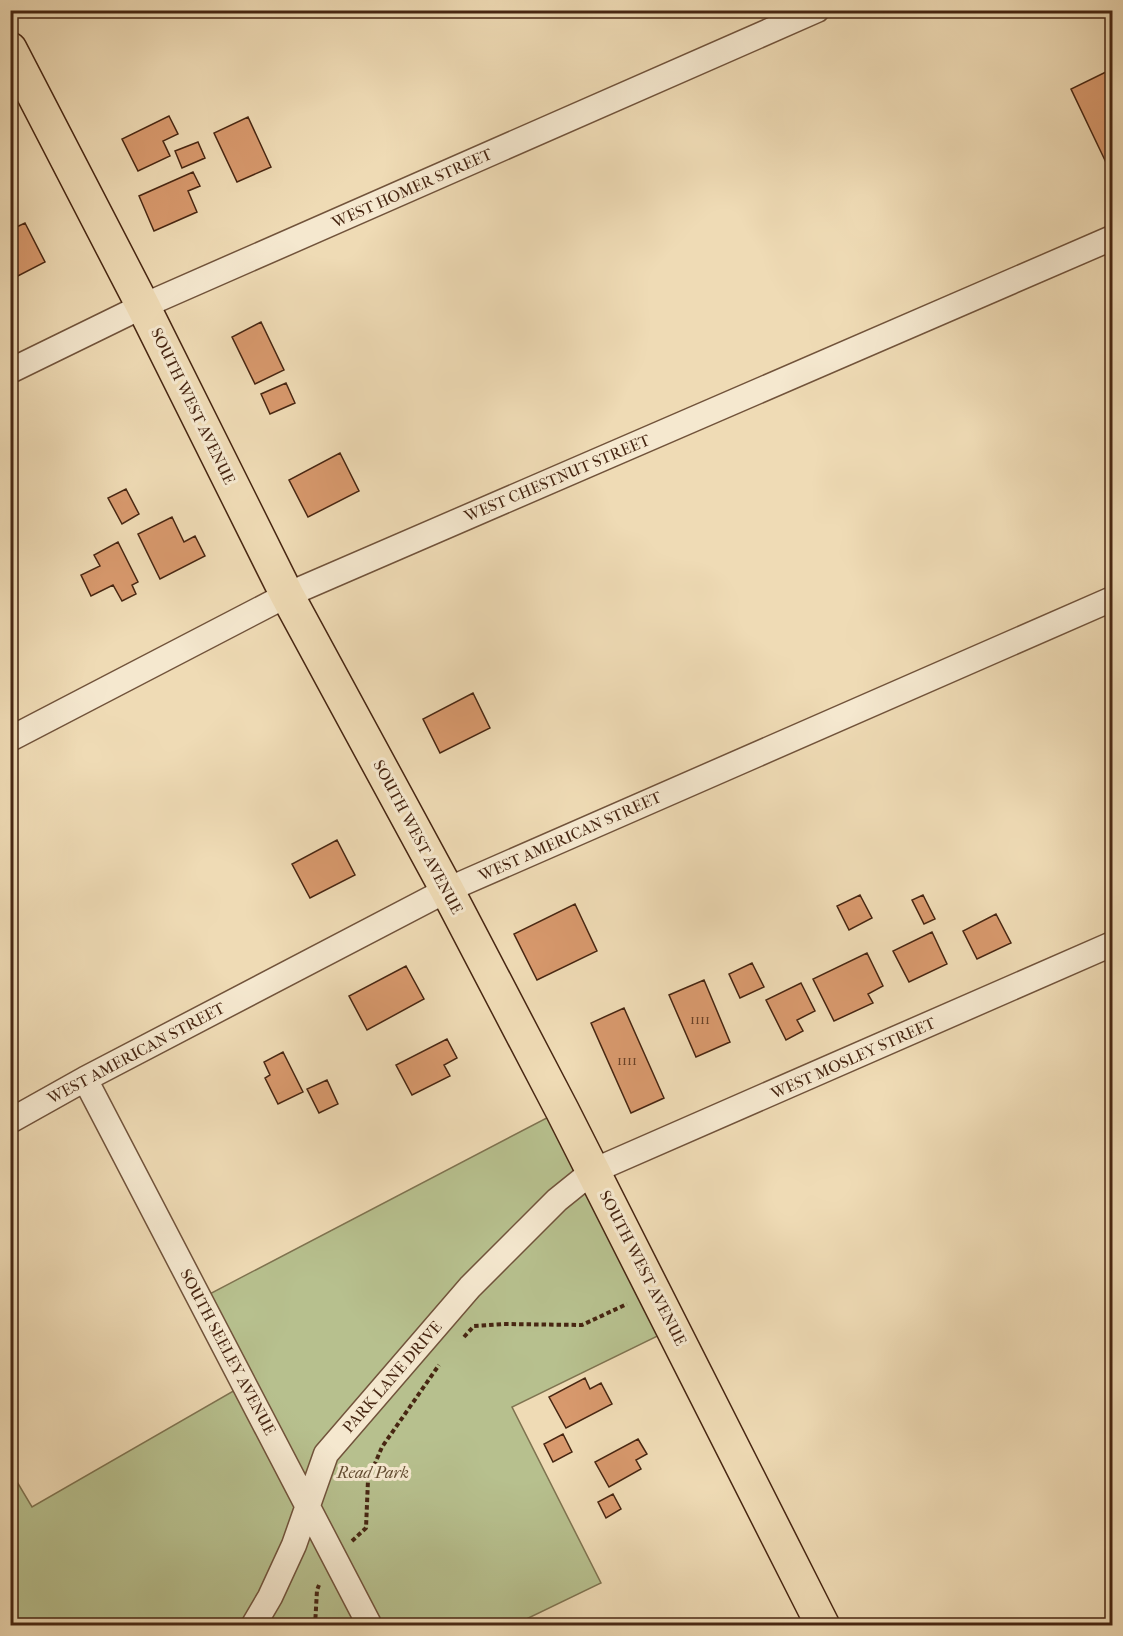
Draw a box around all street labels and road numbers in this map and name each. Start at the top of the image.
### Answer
street label: WEST HOMER STREET [328,144,495,232]
street label: SOUTH WEST AVENUE [147,325,239,488]
street label: WEST CHESTNUT STREET [460,430,653,526]
street label: SOUTH WEST AVENUE [369,757,467,918]
street label: WEST AMERICAN STREET [475,787,665,885]
street label: WEST AMERICAN STREET [43,998,228,1108]
street label: WEST MOSLEY STREET [767,1013,938,1103]
street label: SOUTH WEST AVENUE [596,1187,691,1349]
street label: SOUTH SEELEY AVENUE [176,1266,280,1438]
street label: PARK LANE DRIVE [338,1317,446,1437]

